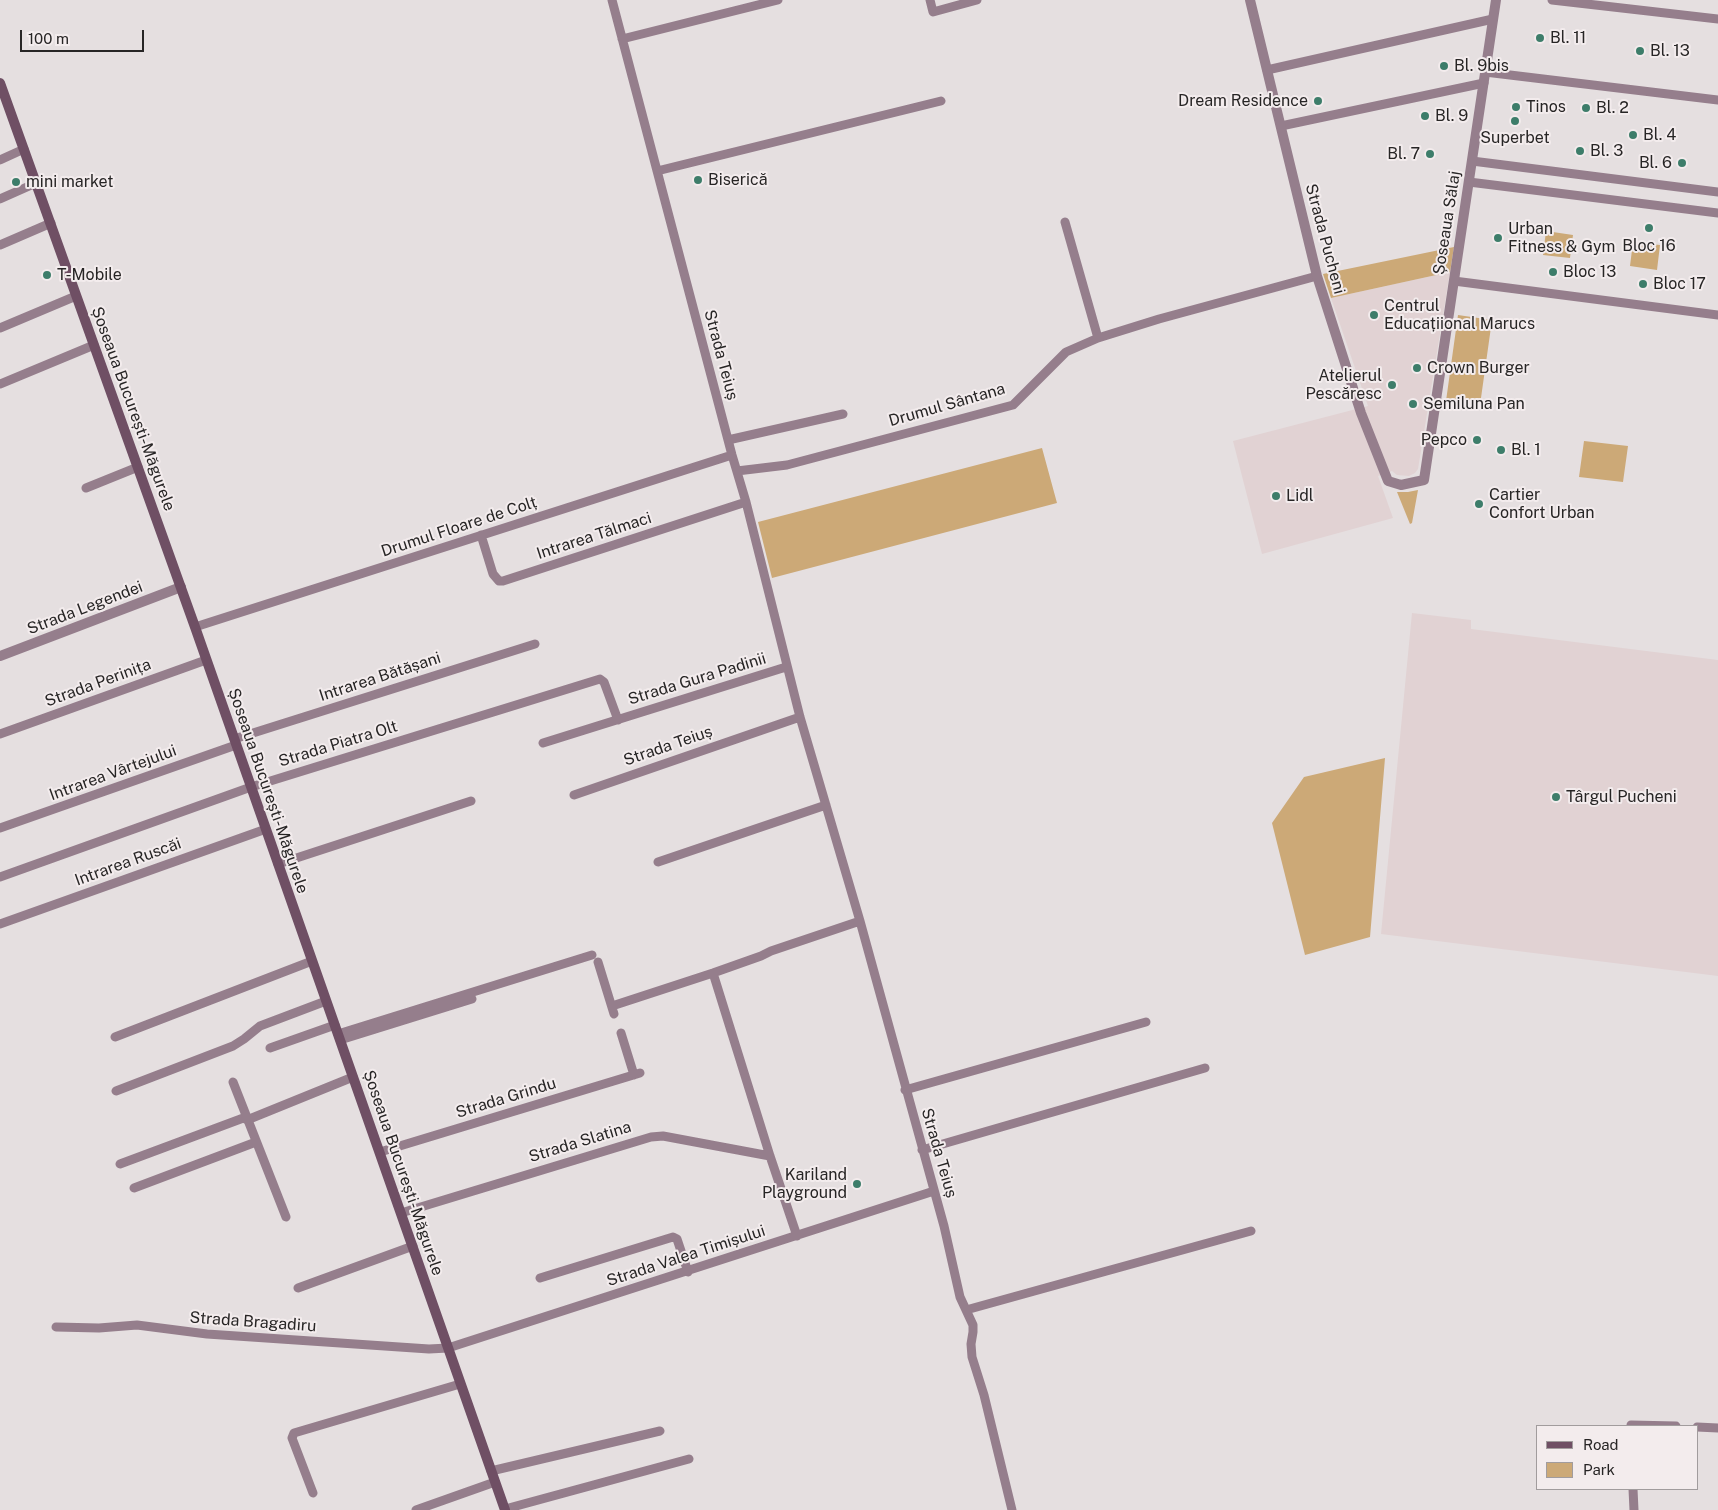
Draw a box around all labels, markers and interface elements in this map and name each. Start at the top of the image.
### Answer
scale bar [22,20,146,52]
place label: Bl. 11 [1550,28,1586,48]
text: 100 m [28,30,69,47]
marker: Bl. 11 [1534,32,1546,44]
place label: Bl. 13 [1650,41,1690,61]
marker: Bl. 13 [1634,45,1646,57]
place label: Bl. 9bis [1454,56,1509,76]
marker: Bl. 9bis [1438,60,1450,72]
place label: Dream Residence [1178,91,1308,111]
marker: Dream Residence [1312,95,1324,107]
place label: Tinos [1526,97,1566,117]
place label: Bl. 2 [1596,98,1629,118]
marker: Tinos [1510,101,1522,113]
marker: Bl. 2 [1580,102,1592,114]
place label: Bl. 9 [1435,106,1468,126]
marker: Bl. 9 [1419,110,1431,122]
marker: Superbet [1509,115,1521,127]
place label: Bl. 4 [1643,125,1676,145]
place label: Superbet [1480,128,1550,148]
marker: Bl. 4 [1627,129,1639,141]
place label: Bl. 3 [1590,141,1623,161]
place label: Bl. 7 [1387,144,1420,164]
marker: Bl. 3 [1574,145,1586,157]
marker: Bl. 7 [1424,148,1436,160]
place label: Bl. 6 [1639,153,1672,173]
marker: Bl. 6 [1676,157,1688,169]
place label: Biserică [708,170,768,190]
street label: Șoseaua Sălaj [1429,170,1465,276]
place label: mini market [26,172,113,192]
marker: Biserică [692,174,704,186]
marker: mini market [10,176,22,188]
street label: Strada Pucheni [1301,182,1349,296]
place label: Urban Fitness & Gym [1508,219,1615,257]
marker: Bloc 16 [1643,222,1655,234]
marker: Urban Fitness & Gym [1492,232,1504,244]
place label: Bloc 16 [1622,236,1676,256]
place label: Bloc 13 [1563,262,1616,282]
place label: T-Mobile [57,265,122,285]
marker: Bloc 13 [1547,266,1559,278]
marker: T-Mobile [41,269,53,281]
place label: Bloc 17 [1653,274,1706,294]
marker: Bloc 17 [1637,278,1649,290]
place label: Centrul Educațiional Marucs [1384,296,1535,334]
street label: Șoseaua București-Măgurele [87,304,179,514]
street label: Strada Teiuș [700,308,742,402]
marker: Centrul Educațiional Marucs [1368,309,1380,321]
place label: Crown Burger [1427,358,1530,378]
marker: Crown Burger [1411,362,1423,374]
place label: Atelierul Pescăresc [1305,366,1382,404]
street label: Drumul Sântana [887,379,1007,431]
marker: Atelierul Pescăresc [1386,379,1398,391]
place label: Semiluna Pan [1423,394,1525,414]
marker: Semiluna Pan [1407,398,1419,410]
place label: Pepco [1421,430,1467,450]
marker: Pepco [1471,434,1483,446]
place label: Bl. 1 [1511,440,1541,460]
marker: Bl. 1 [1495,444,1507,456]
place label: Cartier Confort Urban [1489,485,1594,523]
place label: Lidl [1286,486,1314,506]
marker: Lidl [1270,490,1282,502]
street label: Drumul Floare de Colț [379,493,539,561]
marker: Cartier Confort Urban [1473,498,1485,510]
street label: Intrarea Tălmaci [534,508,654,564]
street label: Strada Legendei [25,577,145,639]
street label: Intrarea Bătășani [317,648,443,706]
street label: Strada Gura Padinii [626,649,768,709]
street label: Strada Perinița [42,655,154,711]
street label: Șoseaua București-Măgurele [224,686,312,896]
street label: Strada Piatra Olt [276,717,400,771]
street label: Strada Teiuș [621,722,715,770]
street label: Intrarea Vârtejului [47,741,179,805]
place label: Târgul Pucheni [1566,787,1677,807]
marker: Târgul Pucheni [1550,791,1562,803]
street label: Intrarea Ruscăi [72,834,184,890]
street label: Șoseaua București-Măgurele [359,1068,447,1278]
street label: Strada Grindu [454,1074,558,1122]
street label: Strada Teiuș [917,1106,961,1200]
street label: Strada Slatina [526,1117,634,1167]
place label: Kariland Playground [762,1165,847,1203]
marker: Kariland Playground [851,1178,863,1190]
street label: Strada Valea Timișului [604,1221,768,1291]
street label: Strada Bragadiru [189,1308,317,1336]
legend [1536,1425,1698,1490]
text: Road [1583,1436,1619,1453]
text: Park [1583,1461,1615,1478]

